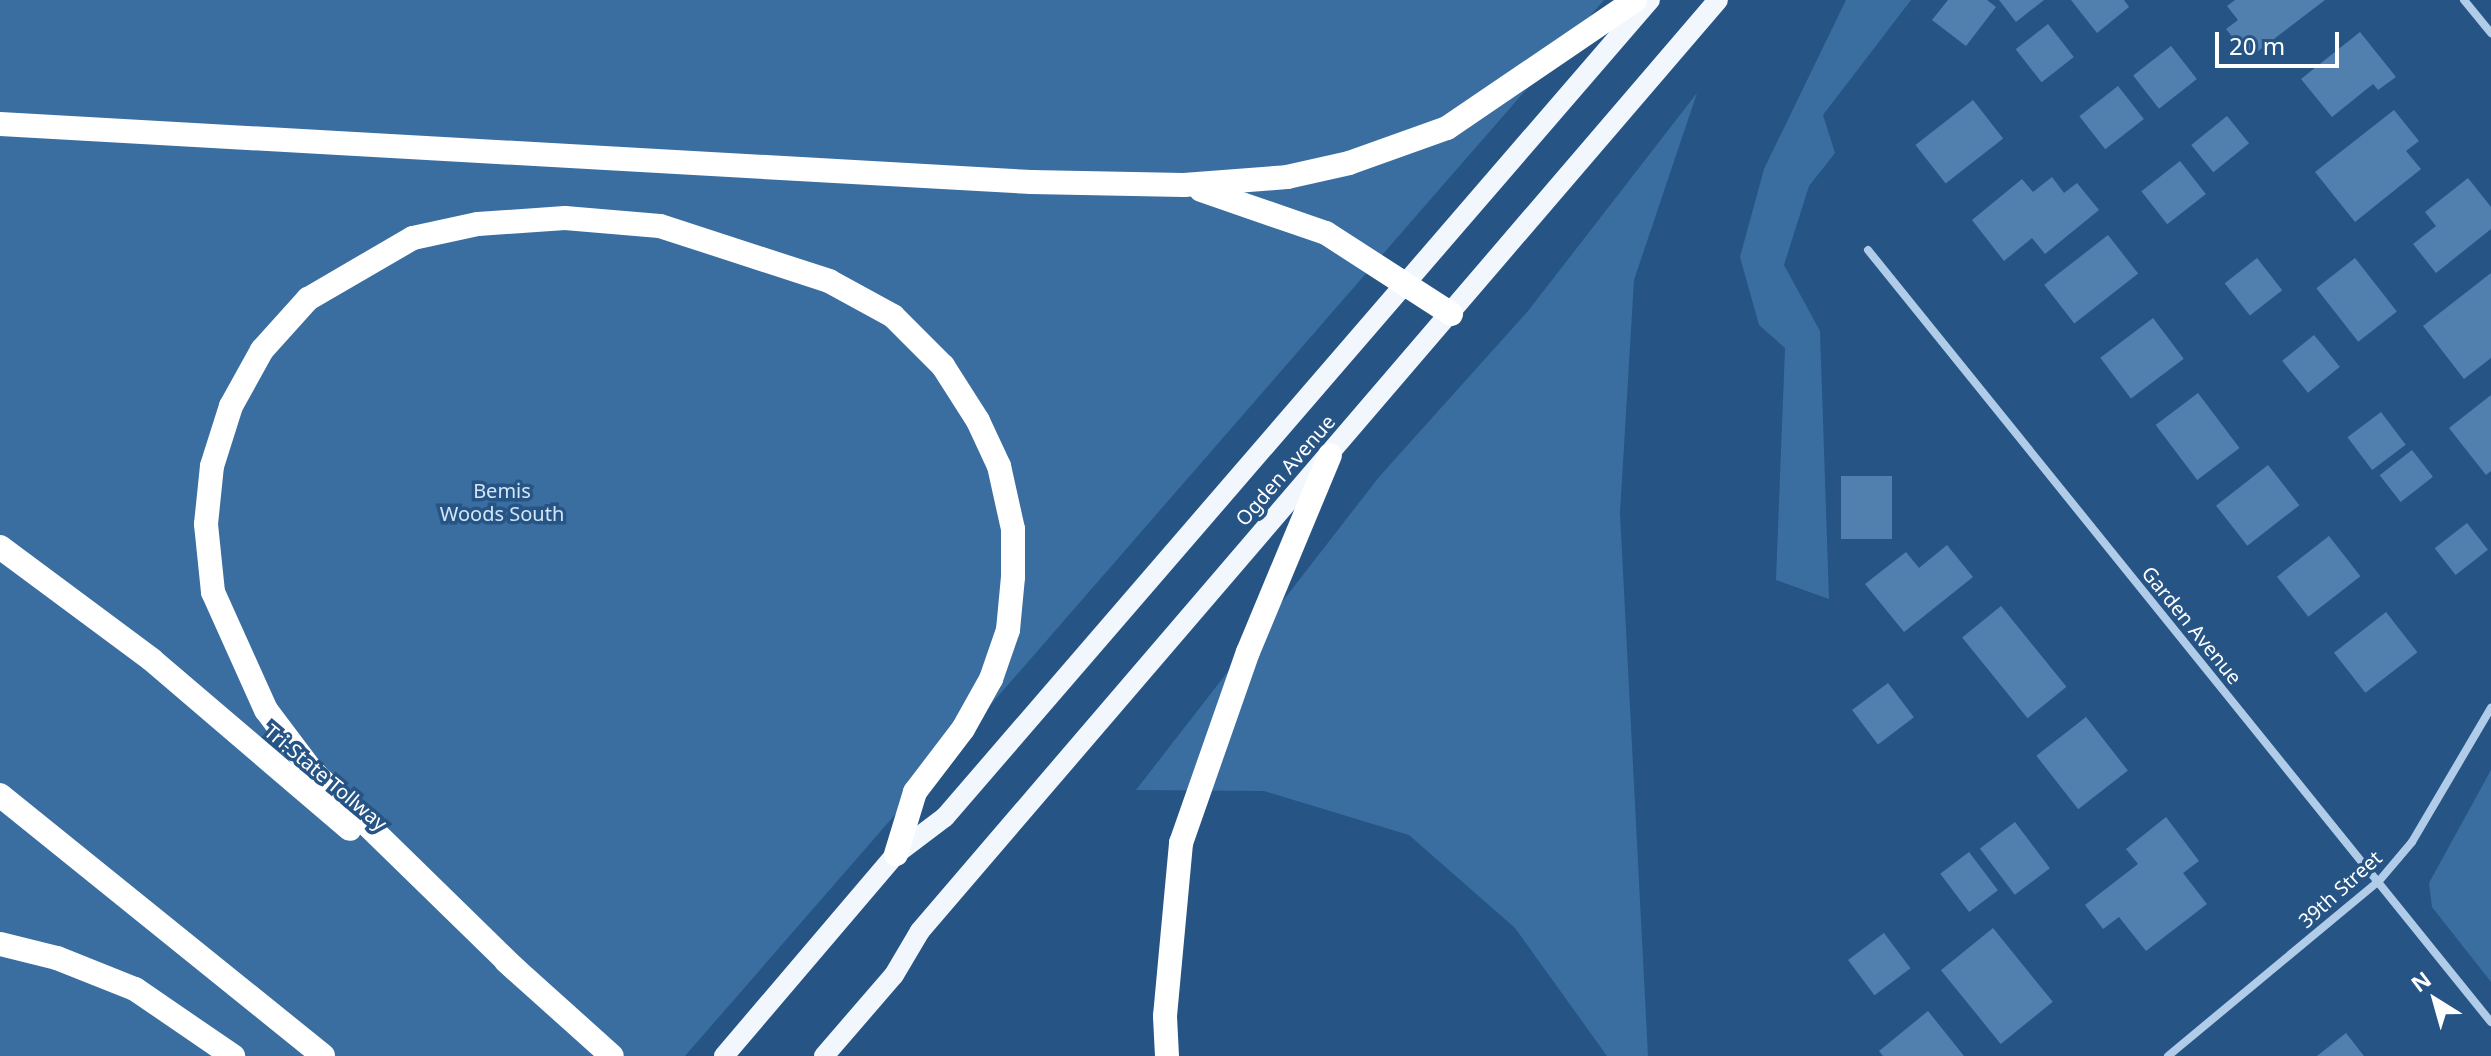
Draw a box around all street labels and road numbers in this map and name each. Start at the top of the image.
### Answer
street label: Ogden Avenue [1230,410,1340,530]
street label: Garden Avenue [2137,561,2247,689]
street label: Tri-State Tollway [260,719,392,835]
street label: 39th Street [2294,845,2386,933]

